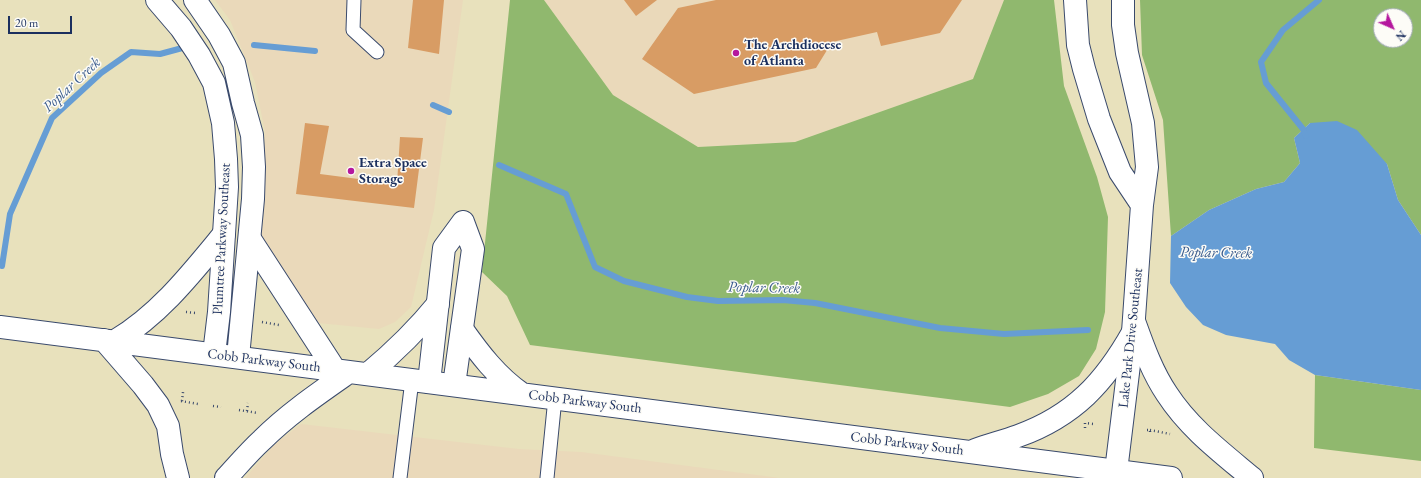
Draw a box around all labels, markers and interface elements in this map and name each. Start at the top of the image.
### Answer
scale bar [10,8,74,34]
north arrow [1373,8,1413,48]
text: 20 m [15,15,38,31]
text: N [1393,28,1409,44]
place label: The Archdiocese of Atlanta [744,37,841,70]
marker: The Archdiocese of Atlanta [731,48,741,58]
water label: Poplar Creek [39,54,105,116]
place label: Extra Space Storage [359,155,427,188]
street label: Plumtree Parkway Southeast [210,163,234,315]
marker: Extra Space Storage [346,166,356,176]
water label: Poplar Creek [1180,243,1252,263]
street label: Lake Park Drive Southeast [1115,267,1147,409]
water label: Poplar Creek [728,278,800,298]
street label: Cobb Parkway South [206,346,322,376]
street label: Cobb Parkway South [527,387,643,417]
street label: Cobb Parkway South [849,429,965,459]

